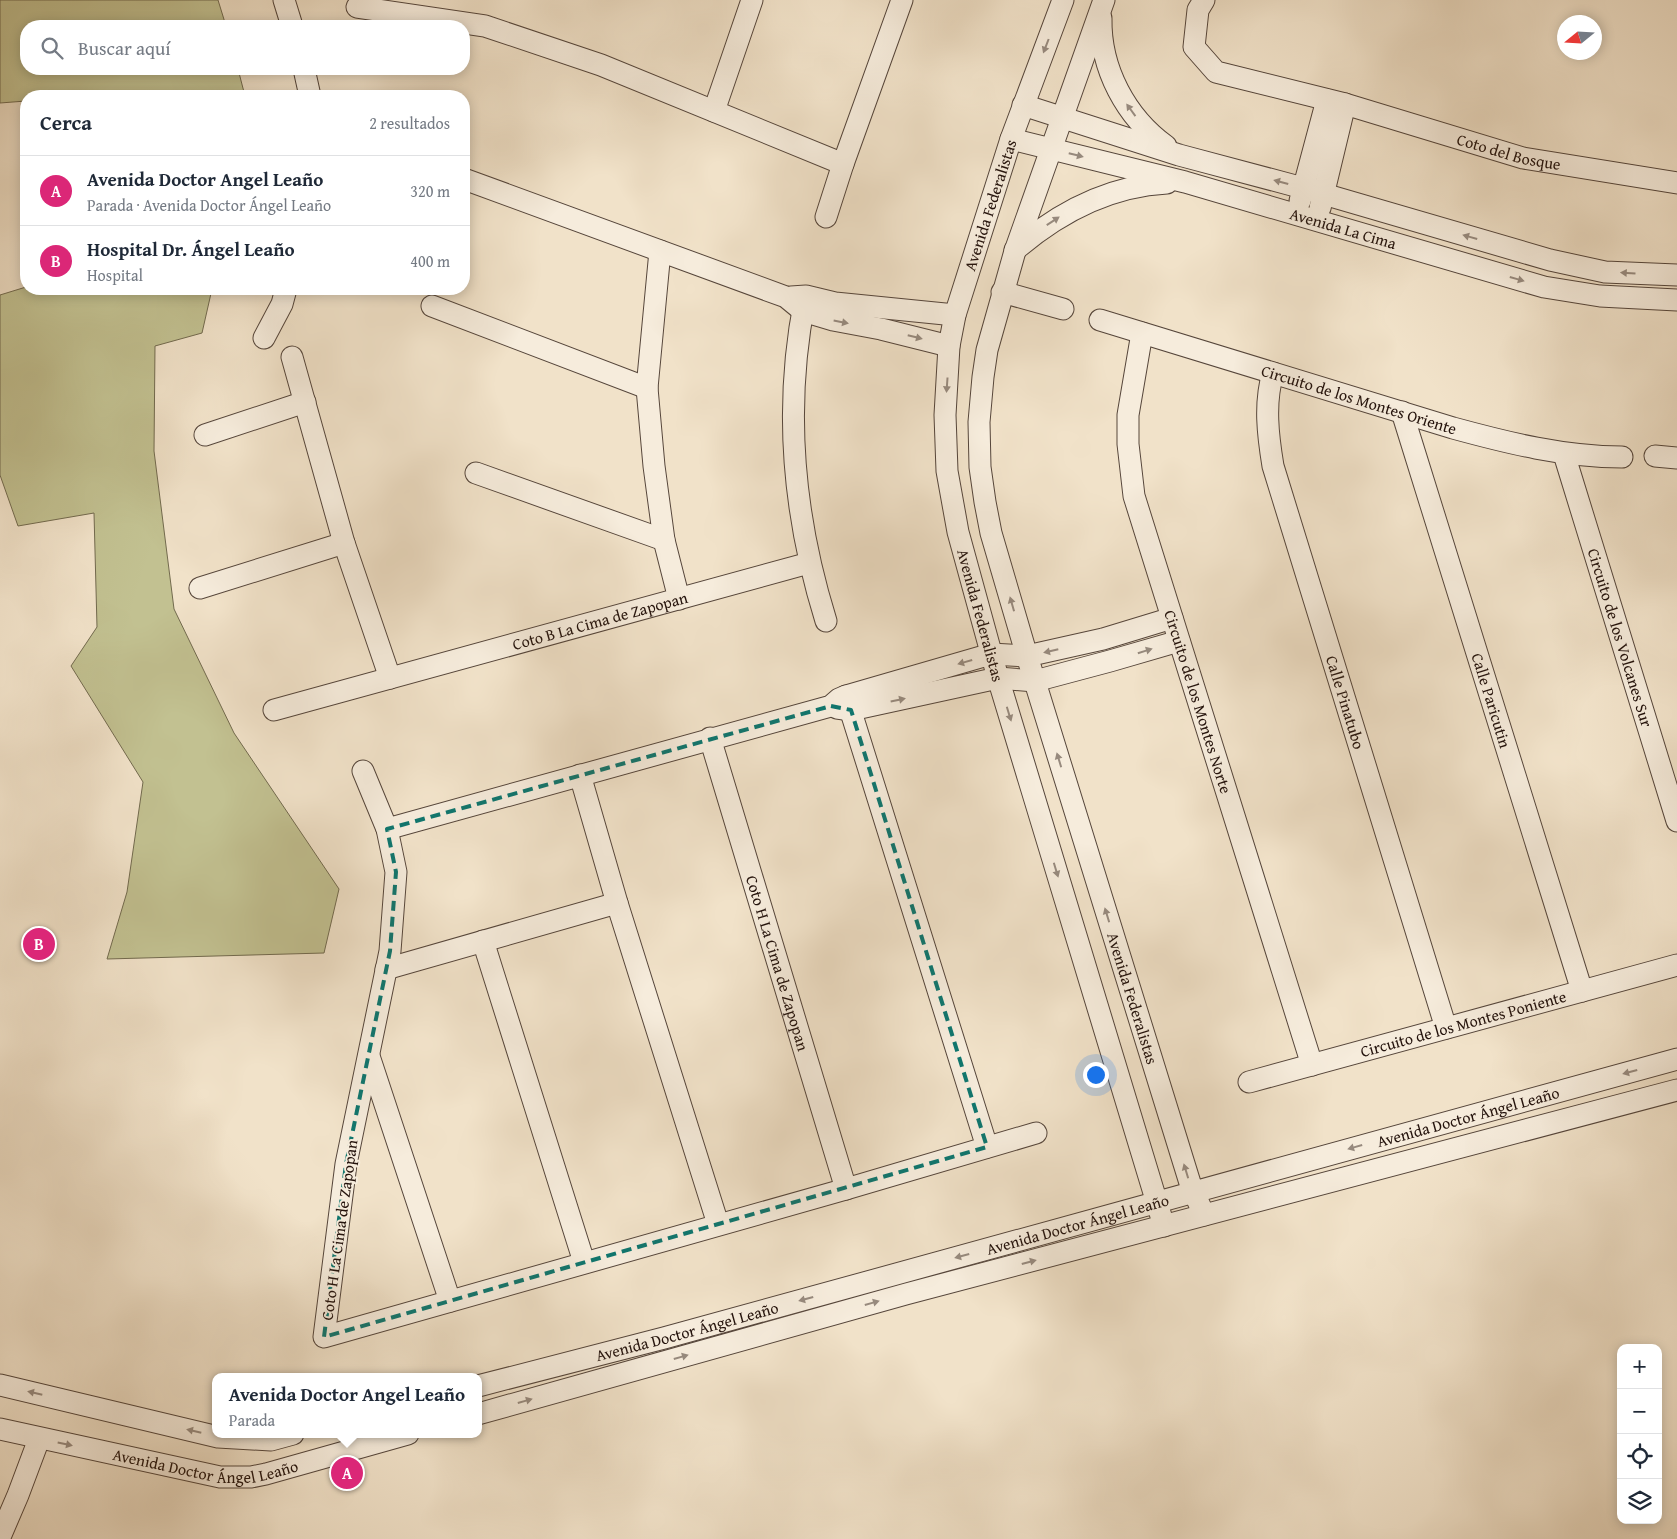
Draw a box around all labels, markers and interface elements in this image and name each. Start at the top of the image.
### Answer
north arrow [1557,15,1602,60]
search box [20,20,470,75]
icon: search [38,34,66,62]
text: Buscar aquí [78,34,171,62]
one-way arrow [1042,38,1049,53]
one-way arrow [1125,104,1136,117]
text: Cerca [40,107,92,138]
text: 2 resultados [369,111,450,135]
street label: Coto del Bosque [1454,127,1563,176]
street label: Avenida Federalistas [957,136,1023,274]
one-way arrow [1068,151,1083,159]
text: Avenida Doctor Angel Leaño [87,165,323,193]
one-way arrow [1273,178,1288,186]
text: A [51,179,61,203]
text: 320 m [410,179,450,203]
text: Parada · Avenida Doctor Ángel Leaño [87,193,331,217]
street label: Avenida La Cima [1287,201,1400,255]
one-way arrow [1046,216,1059,226]
one-way arrow [1463,232,1478,240]
text: Hospital Dr. Ángel Leaño [87,235,295,263]
text: B [51,249,61,273]
text: 400 m [410,249,450,273]
text: Hospital [87,263,143,287]
one-way arrow [1620,268,1636,276]
one-way arrow [1509,276,1524,284]
one-way arrow [834,318,850,326]
one-way arrow [908,333,923,341]
street label: Circuito de los Montes Oriente [1258,358,1460,440]
one-way arrow [942,377,950,393]
street label: Circuito de los Volcanes Sur [1582,545,1659,730]
street label: Avenida Federalistas [951,546,1010,685]
street label: Coto B La Cima de Zapopan [510,585,690,656]
one-way arrow [1008,596,1016,611]
street label: Circuito de los Montes Norte [1158,607,1238,796]
one-way arrow [1043,647,1058,655]
one-way arrow [1137,647,1152,655]
street label: Calle Paricutin [1466,650,1518,751]
street label: Calle Pinatubo [1320,652,1371,752]
one-way arrow [958,658,973,666]
one-way arrow [891,696,906,704]
one-way arrow [1006,707,1013,722]
one-way arrow [1055,752,1063,767]
one-way arrow [1053,862,1061,877]
street label: Coto H La Cima de Zapopan [740,872,816,1054]
one-way arrow [1103,907,1111,922]
pin: B [23,925,55,963]
street label: Avenida Federalistas [1101,929,1165,1067]
street label: Circuito de los Montes Poniente [1357,984,1569,1063]
your location [1083,1062,1109,1088]
one-way arrow [1622,1068,1638,1076]
street label: Avenida Doctor Ángel Leaño [1374,1080,1562,1153]
street label: Coto H La Cima de Zapopan [314,1138,364,1322]
one-way arrow [1347,1144,1362,1152]
one-way arrow [1181,1163,1189,1178]
street label: Avenida Doctor Ángel Leaño [984,1188,1171,1261]
one-way arrow [955,1252,970,1260]
one-way arrow [1021,1258,1036,1266]
street label: Avenida Doctor Ángel Leaño [593,1295,781,1367]
one-way arrow [798,1295,813,1303]
one-way arrow [864,1299,879,1307]
map controls [1617,1344,1662,1524]
button: + [1617,1344,1662,1389]
one-way arrow [674,1352,689,1360]
popup [212,1373,482,1438]
text: Avenida Doctor Angel Leaño [229,1380,465,1408]
one-way arrow [28,1389,43,1397]
button: − [1617,1389,1662,1434]
one-way arrow [518,1397,533,1405]
text: Parada [229,1408,275,1432]
one-way arrow [186,1427,201,1435]
button: locate [1617,1434,1662,1479]
one-way arrow [57,1440,72,1448]
street label: Avenida Doctor Ángel Leaño [111,1442,301,1489]
pin: A [331,1454,363,1492]
button: layers [1617,1479,1662,1524]

